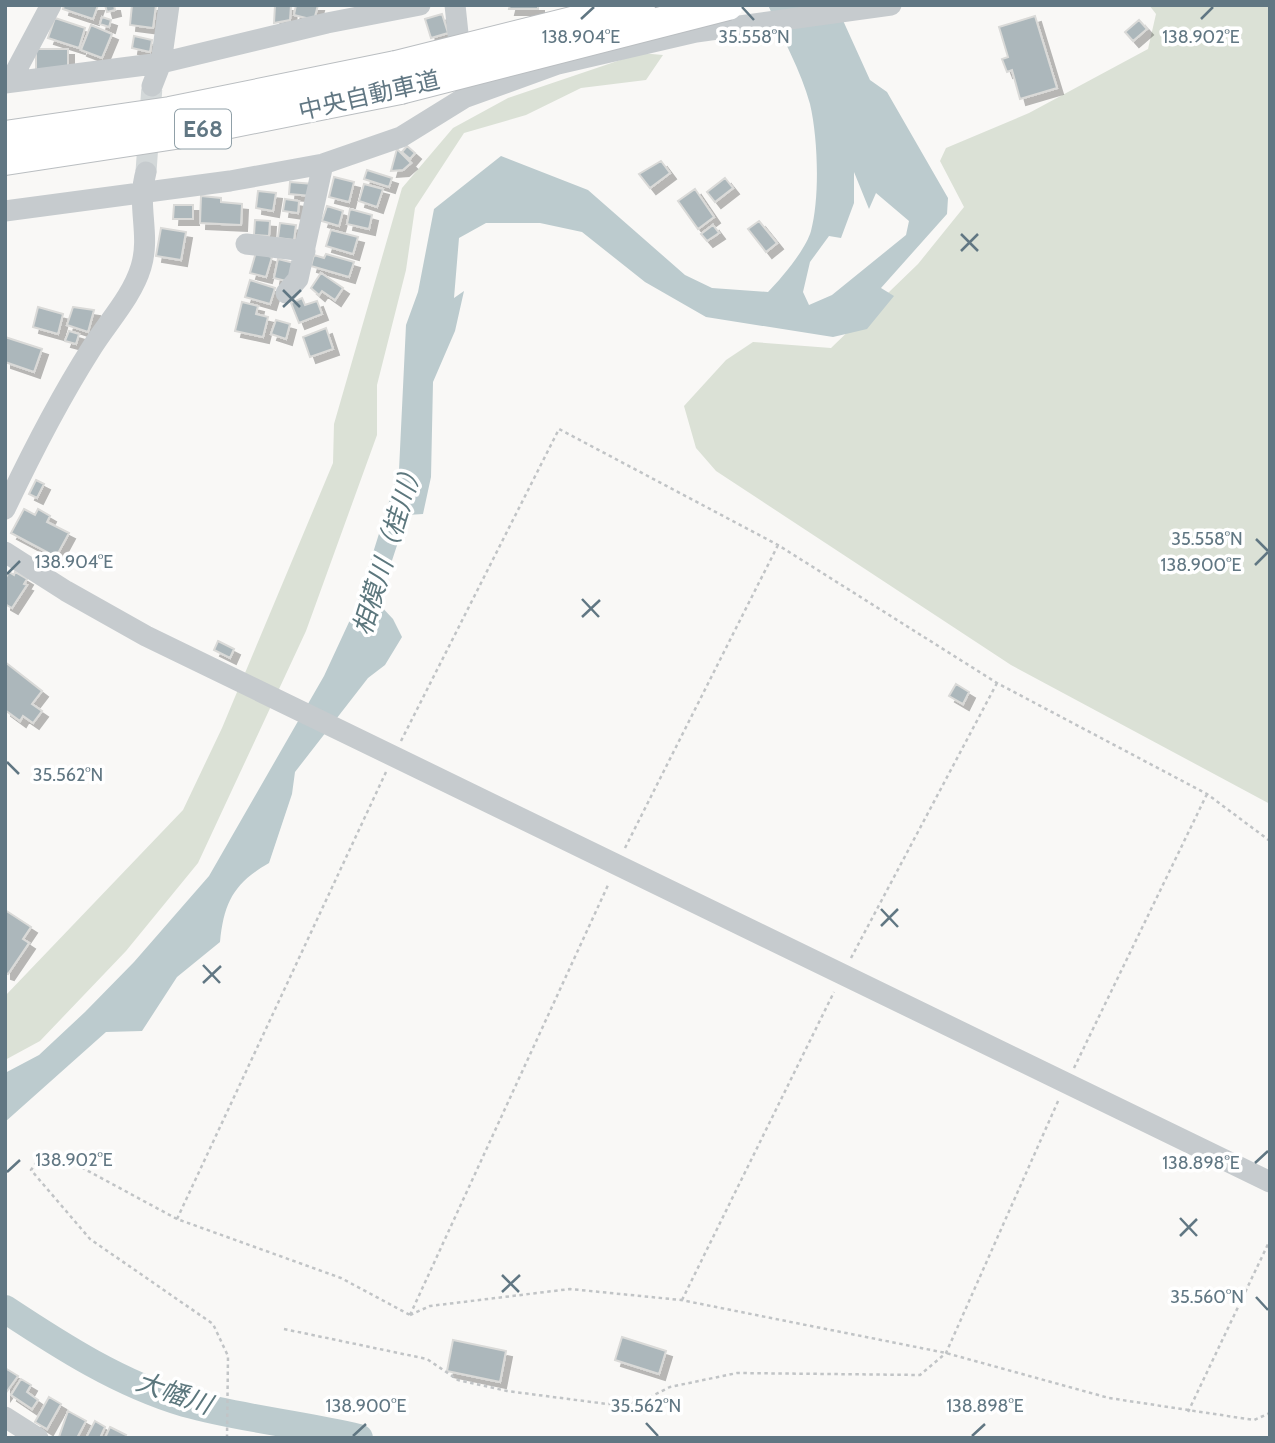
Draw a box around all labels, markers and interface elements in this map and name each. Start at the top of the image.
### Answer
text: 138.904°E [542,26,620,48]
text: 35.558°N [718,26,790,48]
text: 138.902°E [1162,26,1240,48]
street label: 中央自動車道 [296,65,442,125]
road number: E68 [175,110,231,148]
water label: 相模川（桂川） [346,455,430,639]
text: 35.558°N [1171,528,1243,550]
text: 138.904°E [35,551,113,573]
text: 138.900°E [1161,554,1241,576]
text: 35.562°N [33,764,103,786]
text: 138.902°E [35,1149,113,1171]
text: 138.898°E [1162,1152,1240,1174]
text: 35.560°N [1170,1286,1244,1308]
water label: 大幡川 [132,1365,219,1422]
text: 138.900°E [326,1395,406,1417]
text: 35.562°N [611,1395,681,1417]
text: 138.898°E [946,1395,1024,1417]

